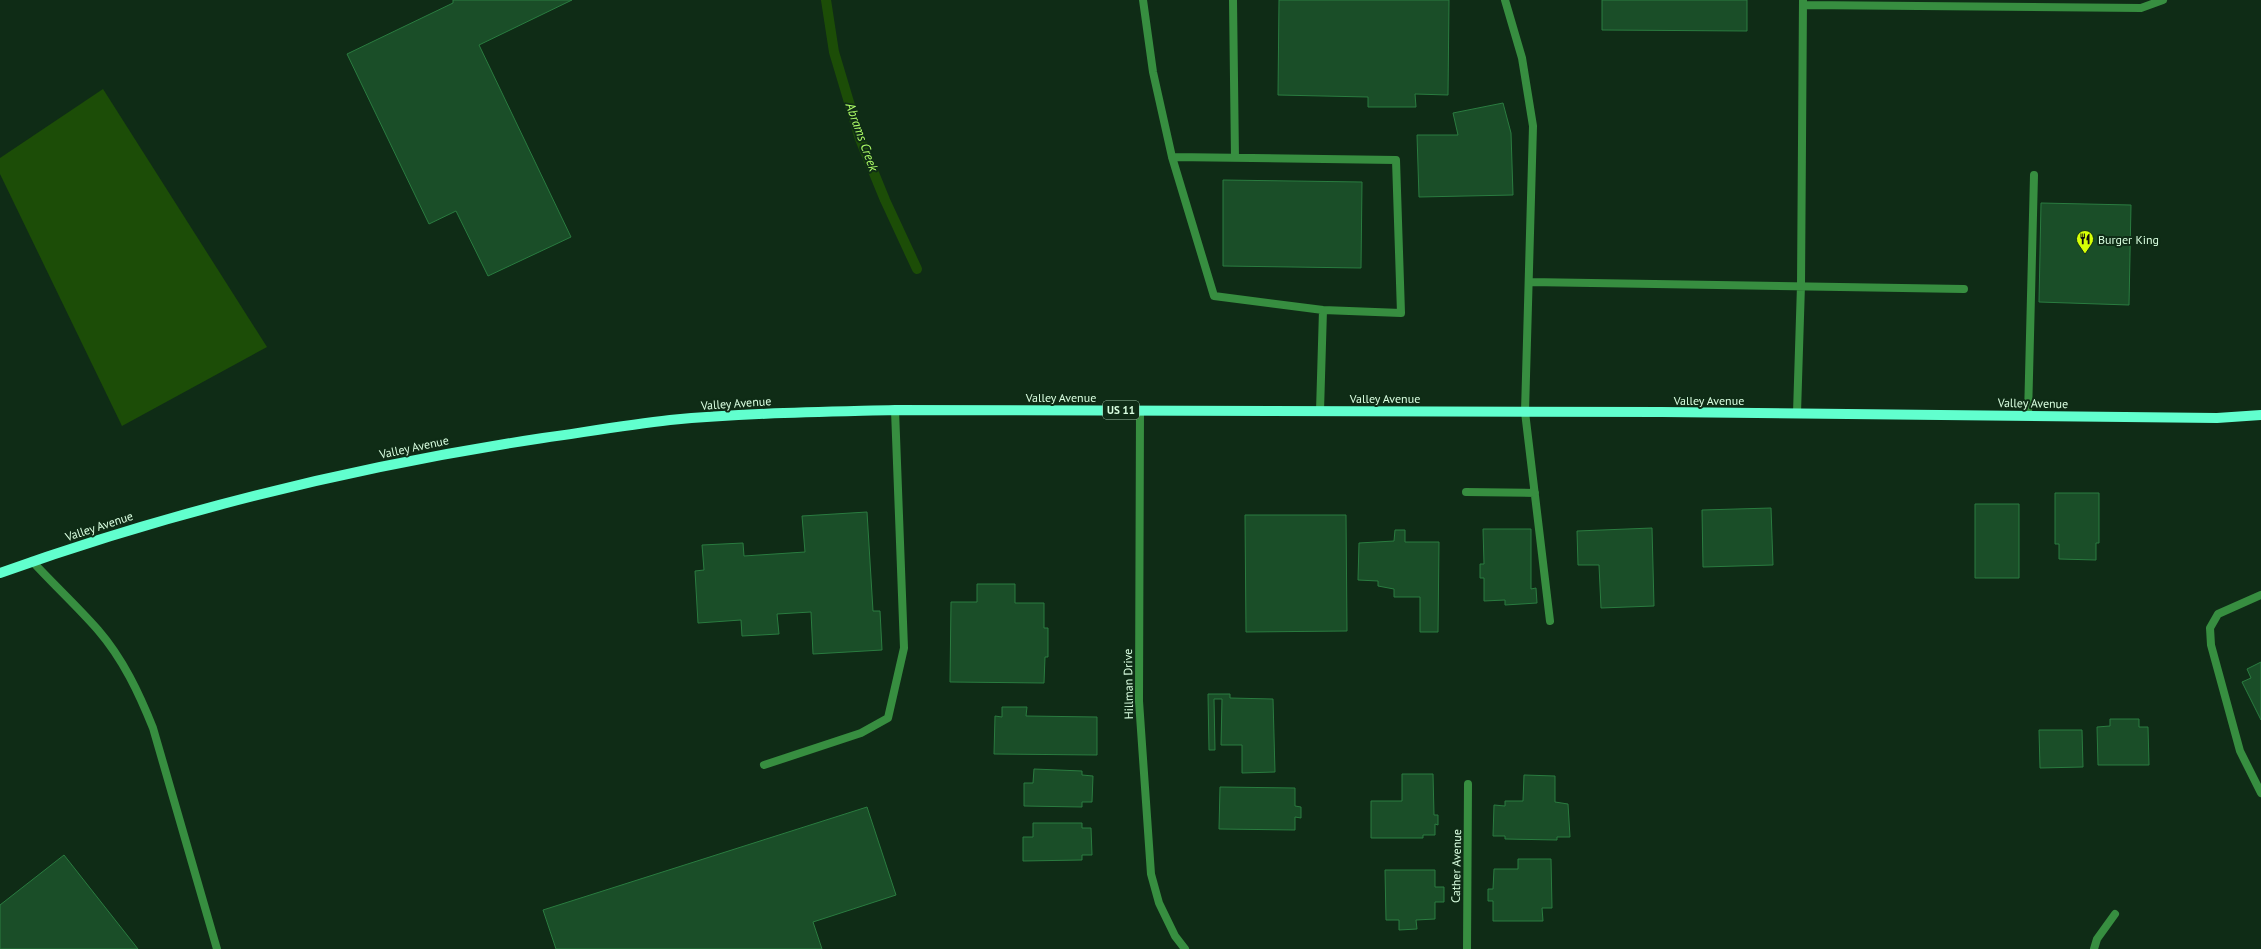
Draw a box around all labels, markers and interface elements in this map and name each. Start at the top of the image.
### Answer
water label: Abrams Creek [841,99,883,175]
restaurant icon: Burger King [2075,229,2095,254]
place label: Burger King [2098,232,2159,247]
street label: Valley Avenue [1025,390,1096,405]
street label: Valley Avenue [1349,391,1420,406]
street label: Valley Avenue [699,393,772,413]
street label: Valley Avenue [1673,393,1744,408]
street label: Valley Avenue [1997,395,2068,411]
road number: US 11 [1103,401,1139,419]
street label: Valley Avenue [377,432,450,462]
street label: Valley Avenue [62,508,135,544]
street label: Hillman Drive [1120,649,1136,719]
street label: Cather Avenue [1448,829,1464,903]

